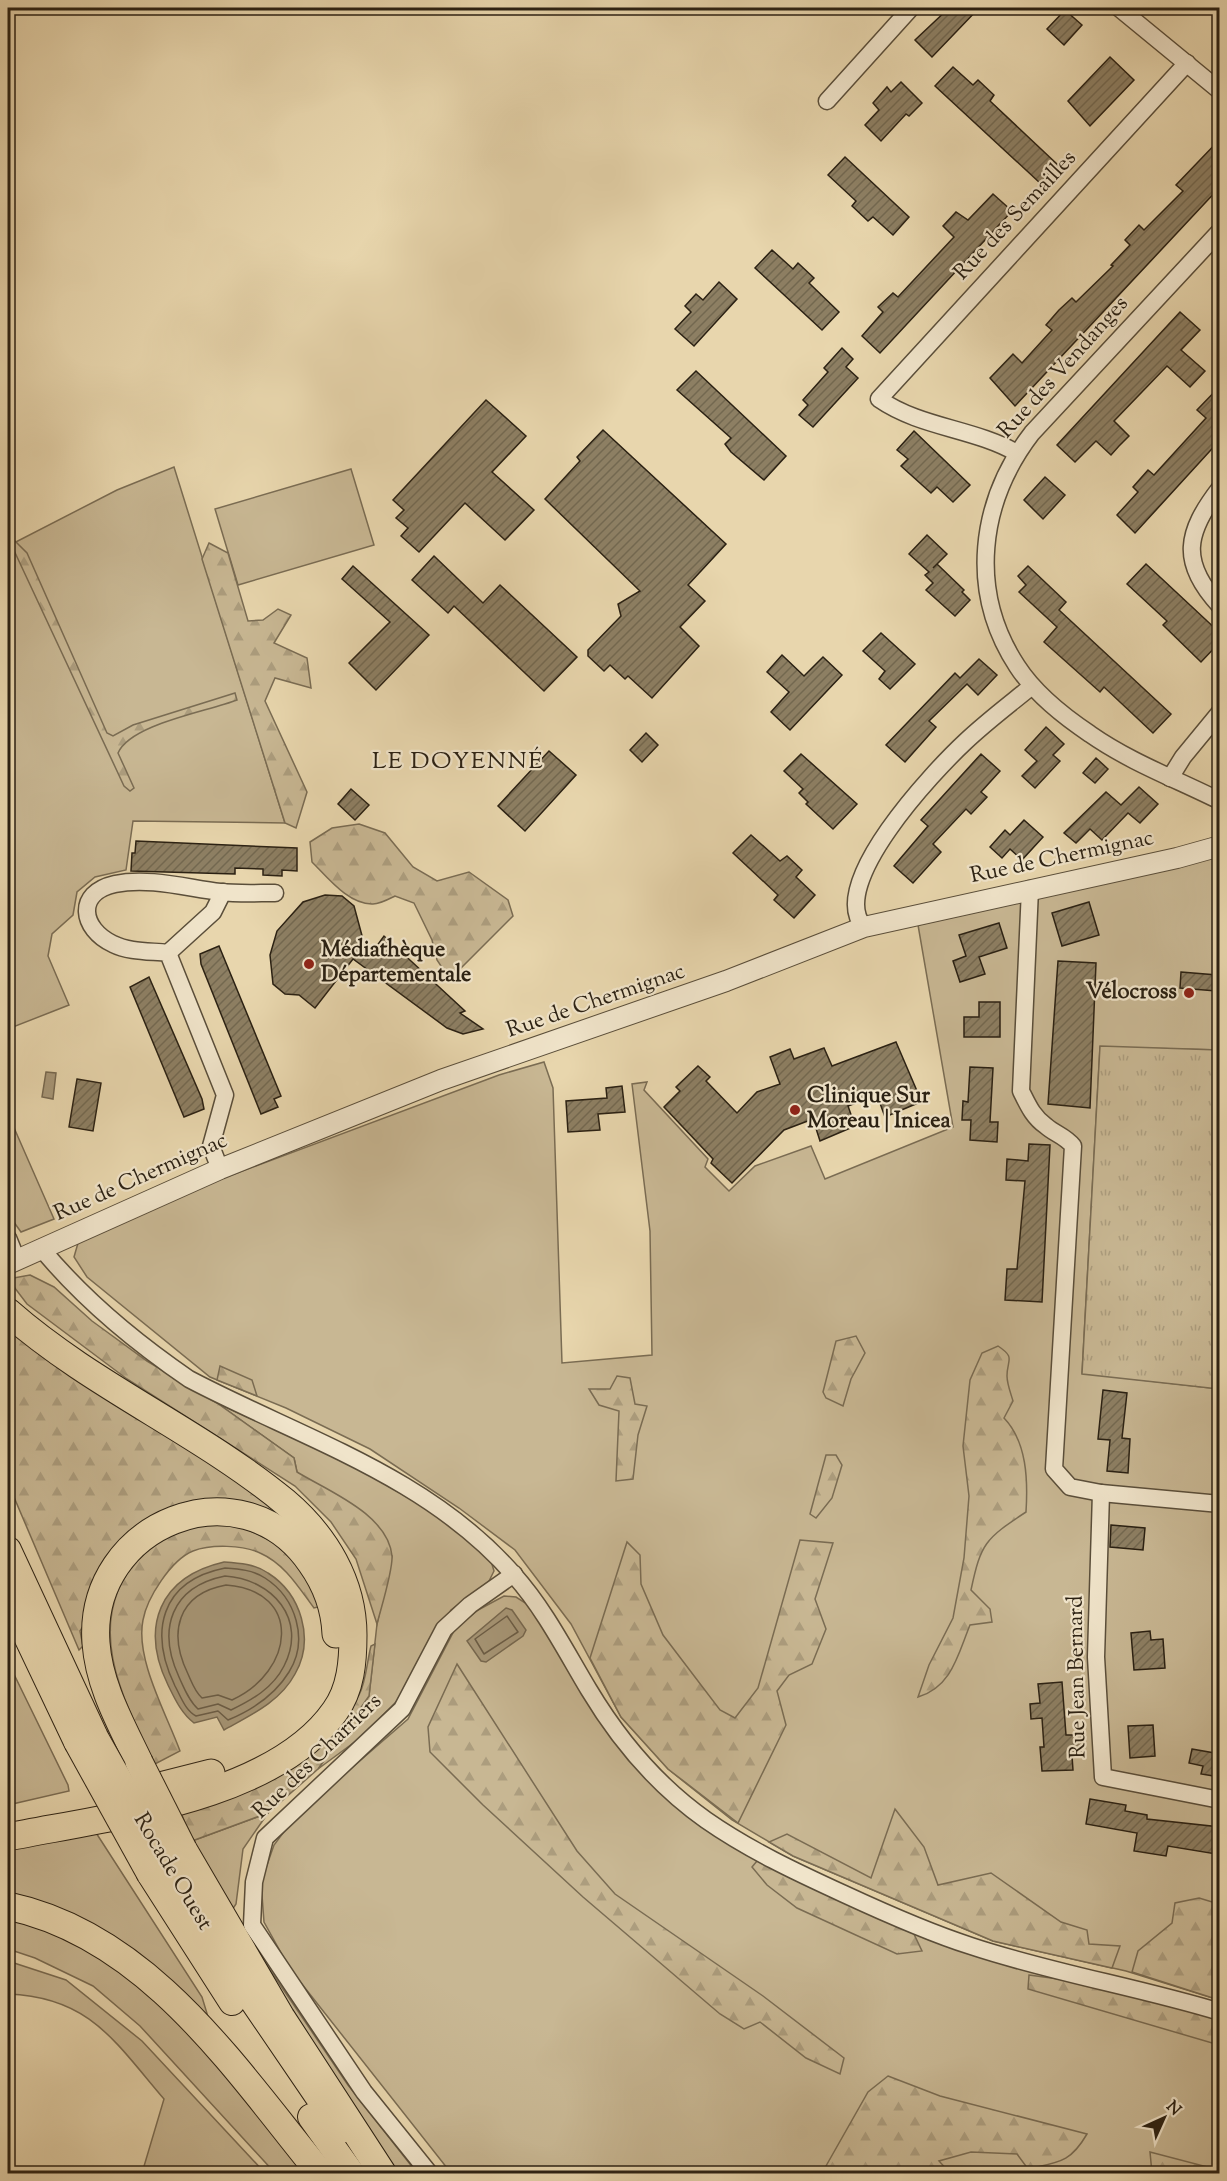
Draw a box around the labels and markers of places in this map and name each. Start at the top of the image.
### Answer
place label: Médiathèque Départementale [321,935,471,992]
marker: Médiathèque Départementale [302,957,316,971]
place label: Vélocross [1086,977,1177,1009]
marker: Vélocross [1182,986,1196,1000]
place label: Clinique Sur Moreau | Inicea [807,1081,951,1138]
marker: Clinique Sur Moreau | Inicea [788,1103,802,1117]

